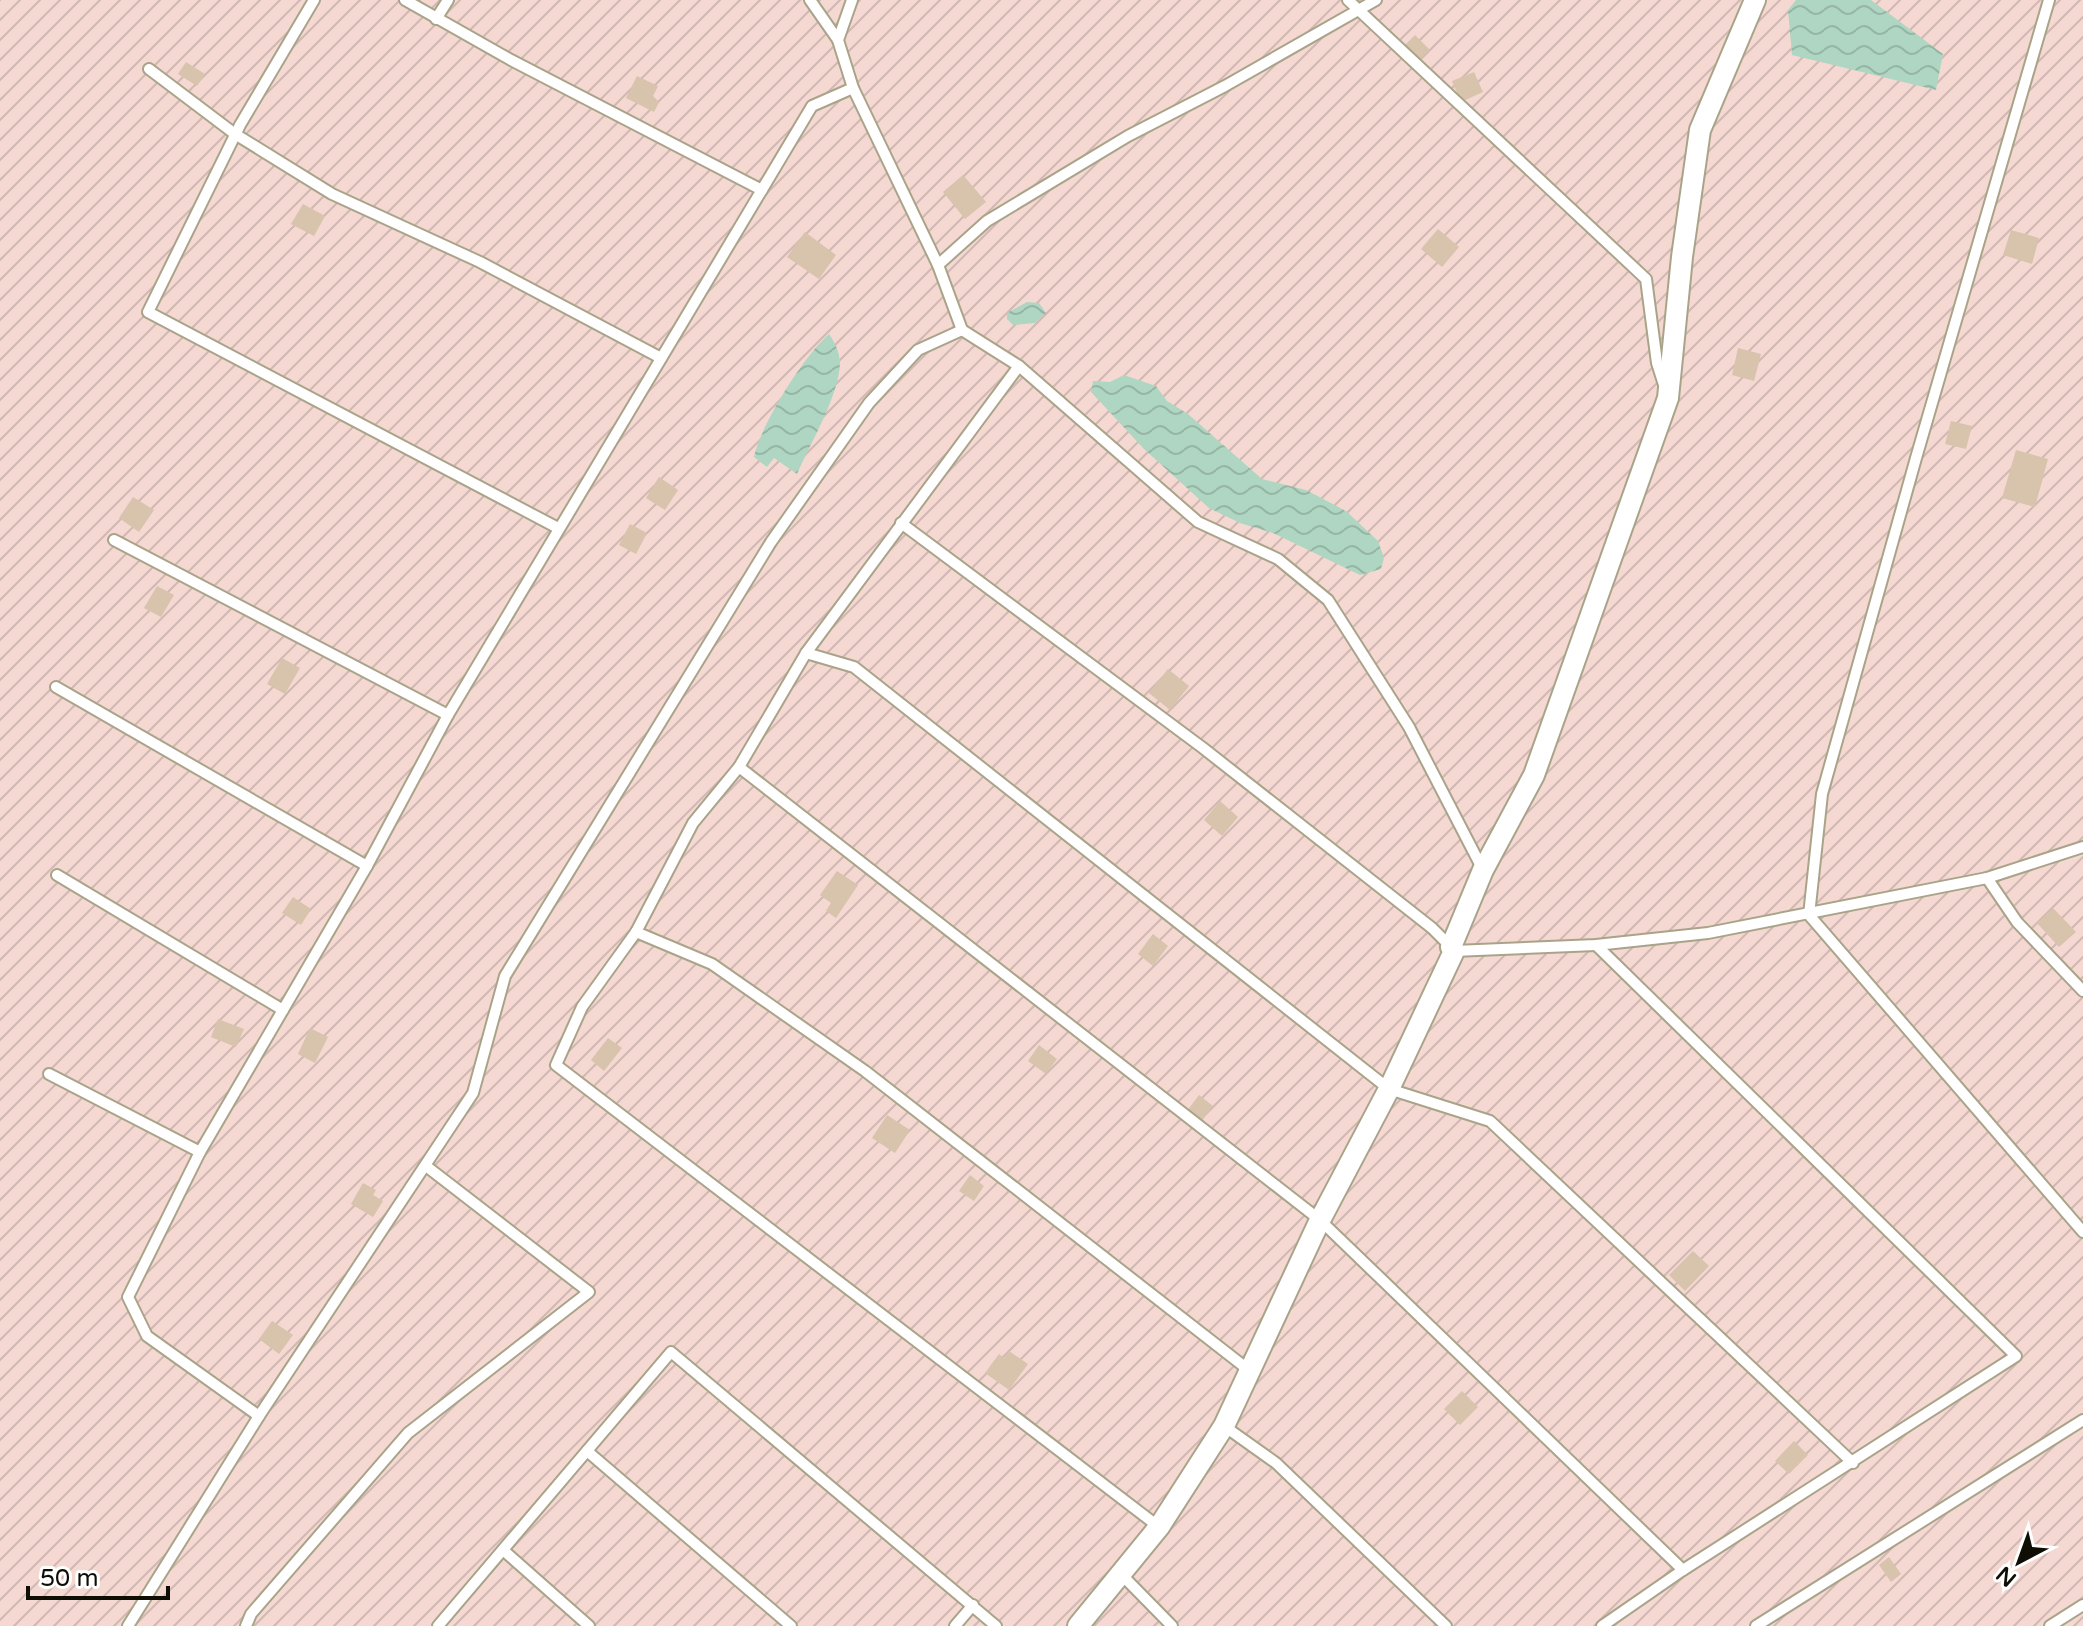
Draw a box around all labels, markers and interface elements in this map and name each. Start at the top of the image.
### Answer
north arrow [1979,1522,2059,1602]
scale bar [28,1550,168,1600]
text: N [1991,1561,2022,1592]
text: 50 m [40,1564,98,1593]

